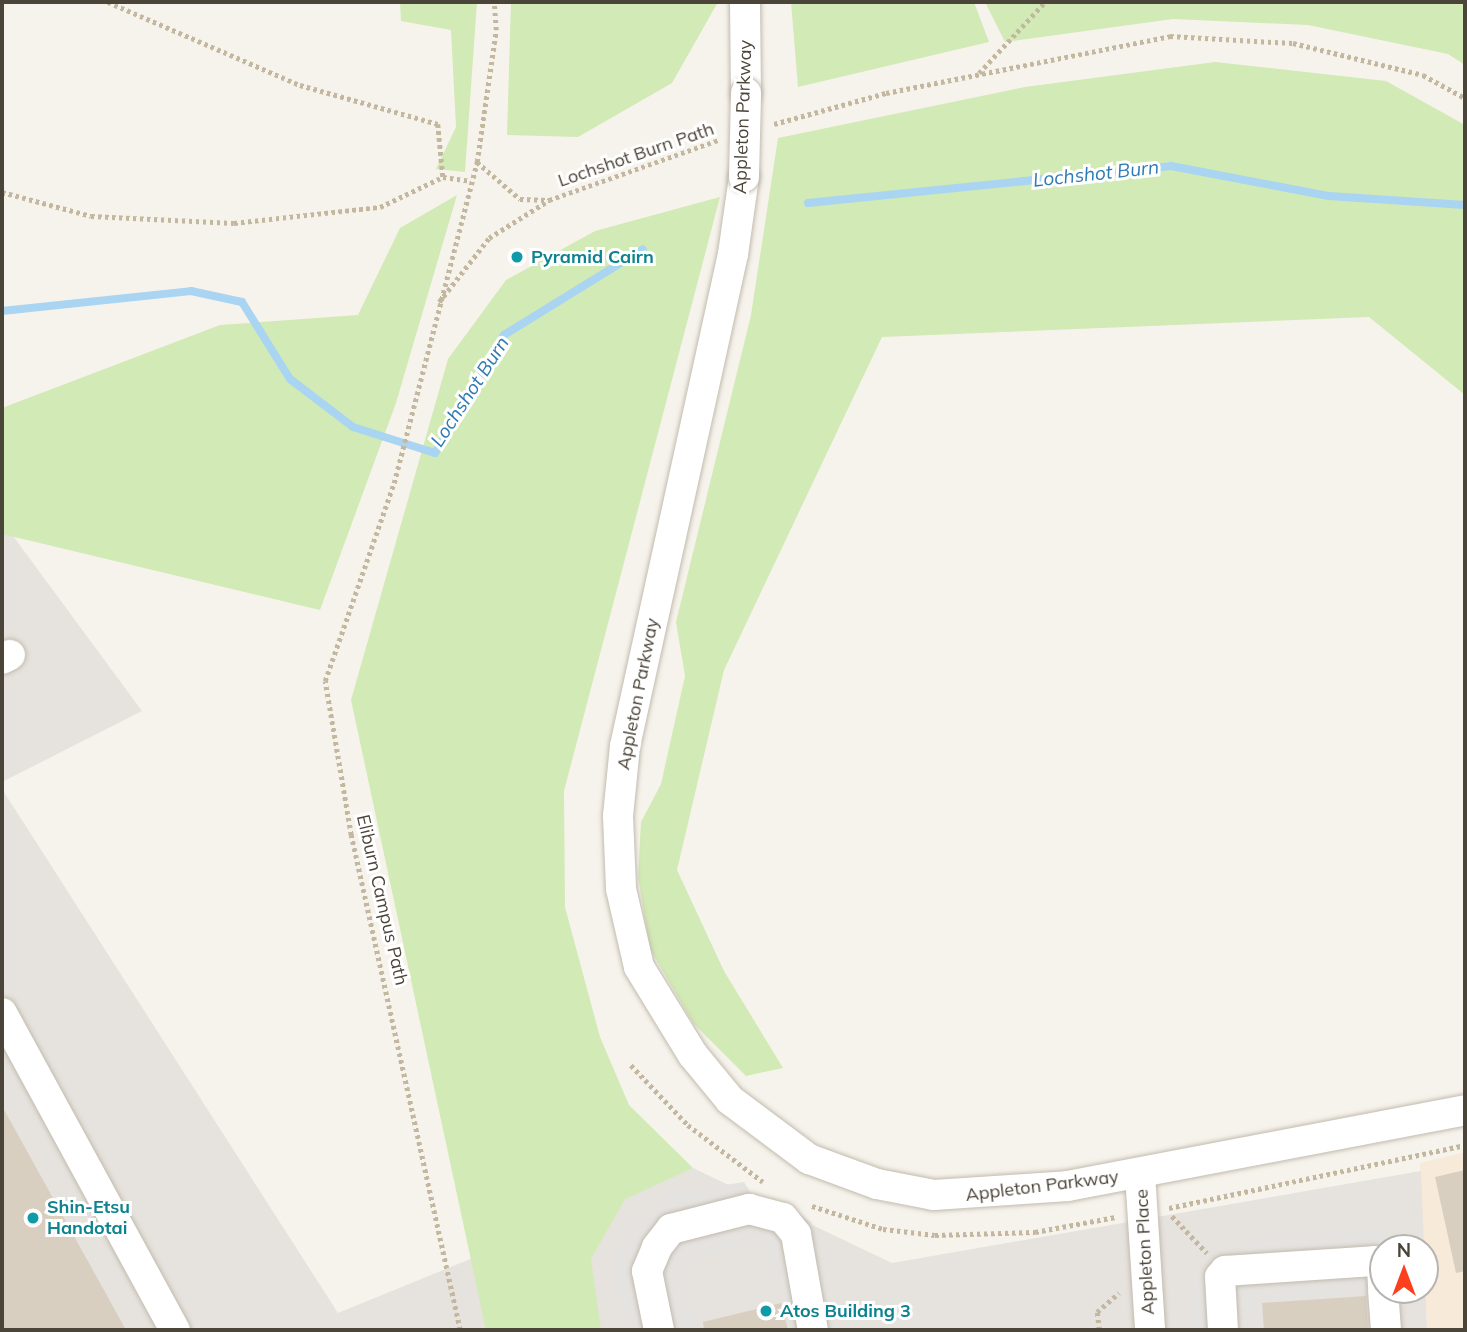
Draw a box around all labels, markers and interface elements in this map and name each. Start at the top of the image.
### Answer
street label: Appleton Parkway [730,40,756,194]
street label: Lochshot Burn Path [555,118,717,192]
water label: Lochshot Burn [1032,156,1160,192]
place label: Pyramid Cairn [531,246,654,268]
marker: Pyramid Cairn [509,249,525,265]
water label: Lochshot Burn [426,333,514,451]
street label: Appleton Parkway [613,616,663,772]
street label: Eliburn Campus Path [352,813,412,987]
street label: Appleton Parkway [964,1166,1120,1206]
street label: Appleton Place [1131,1189,1159,1315]
place label: Shin-Etsu Handotai [47,1197,130,1240]
marker: Shin-Etsu Handotai [25,1210,41,1226]
north arrow [1369,1234,1439,1304]
text: N [1397,1238,1411,1262]
place label: Atos Building 3 [780,1300,911,1322]
marker: Atos Building 3 [758,1303,774,1319]

